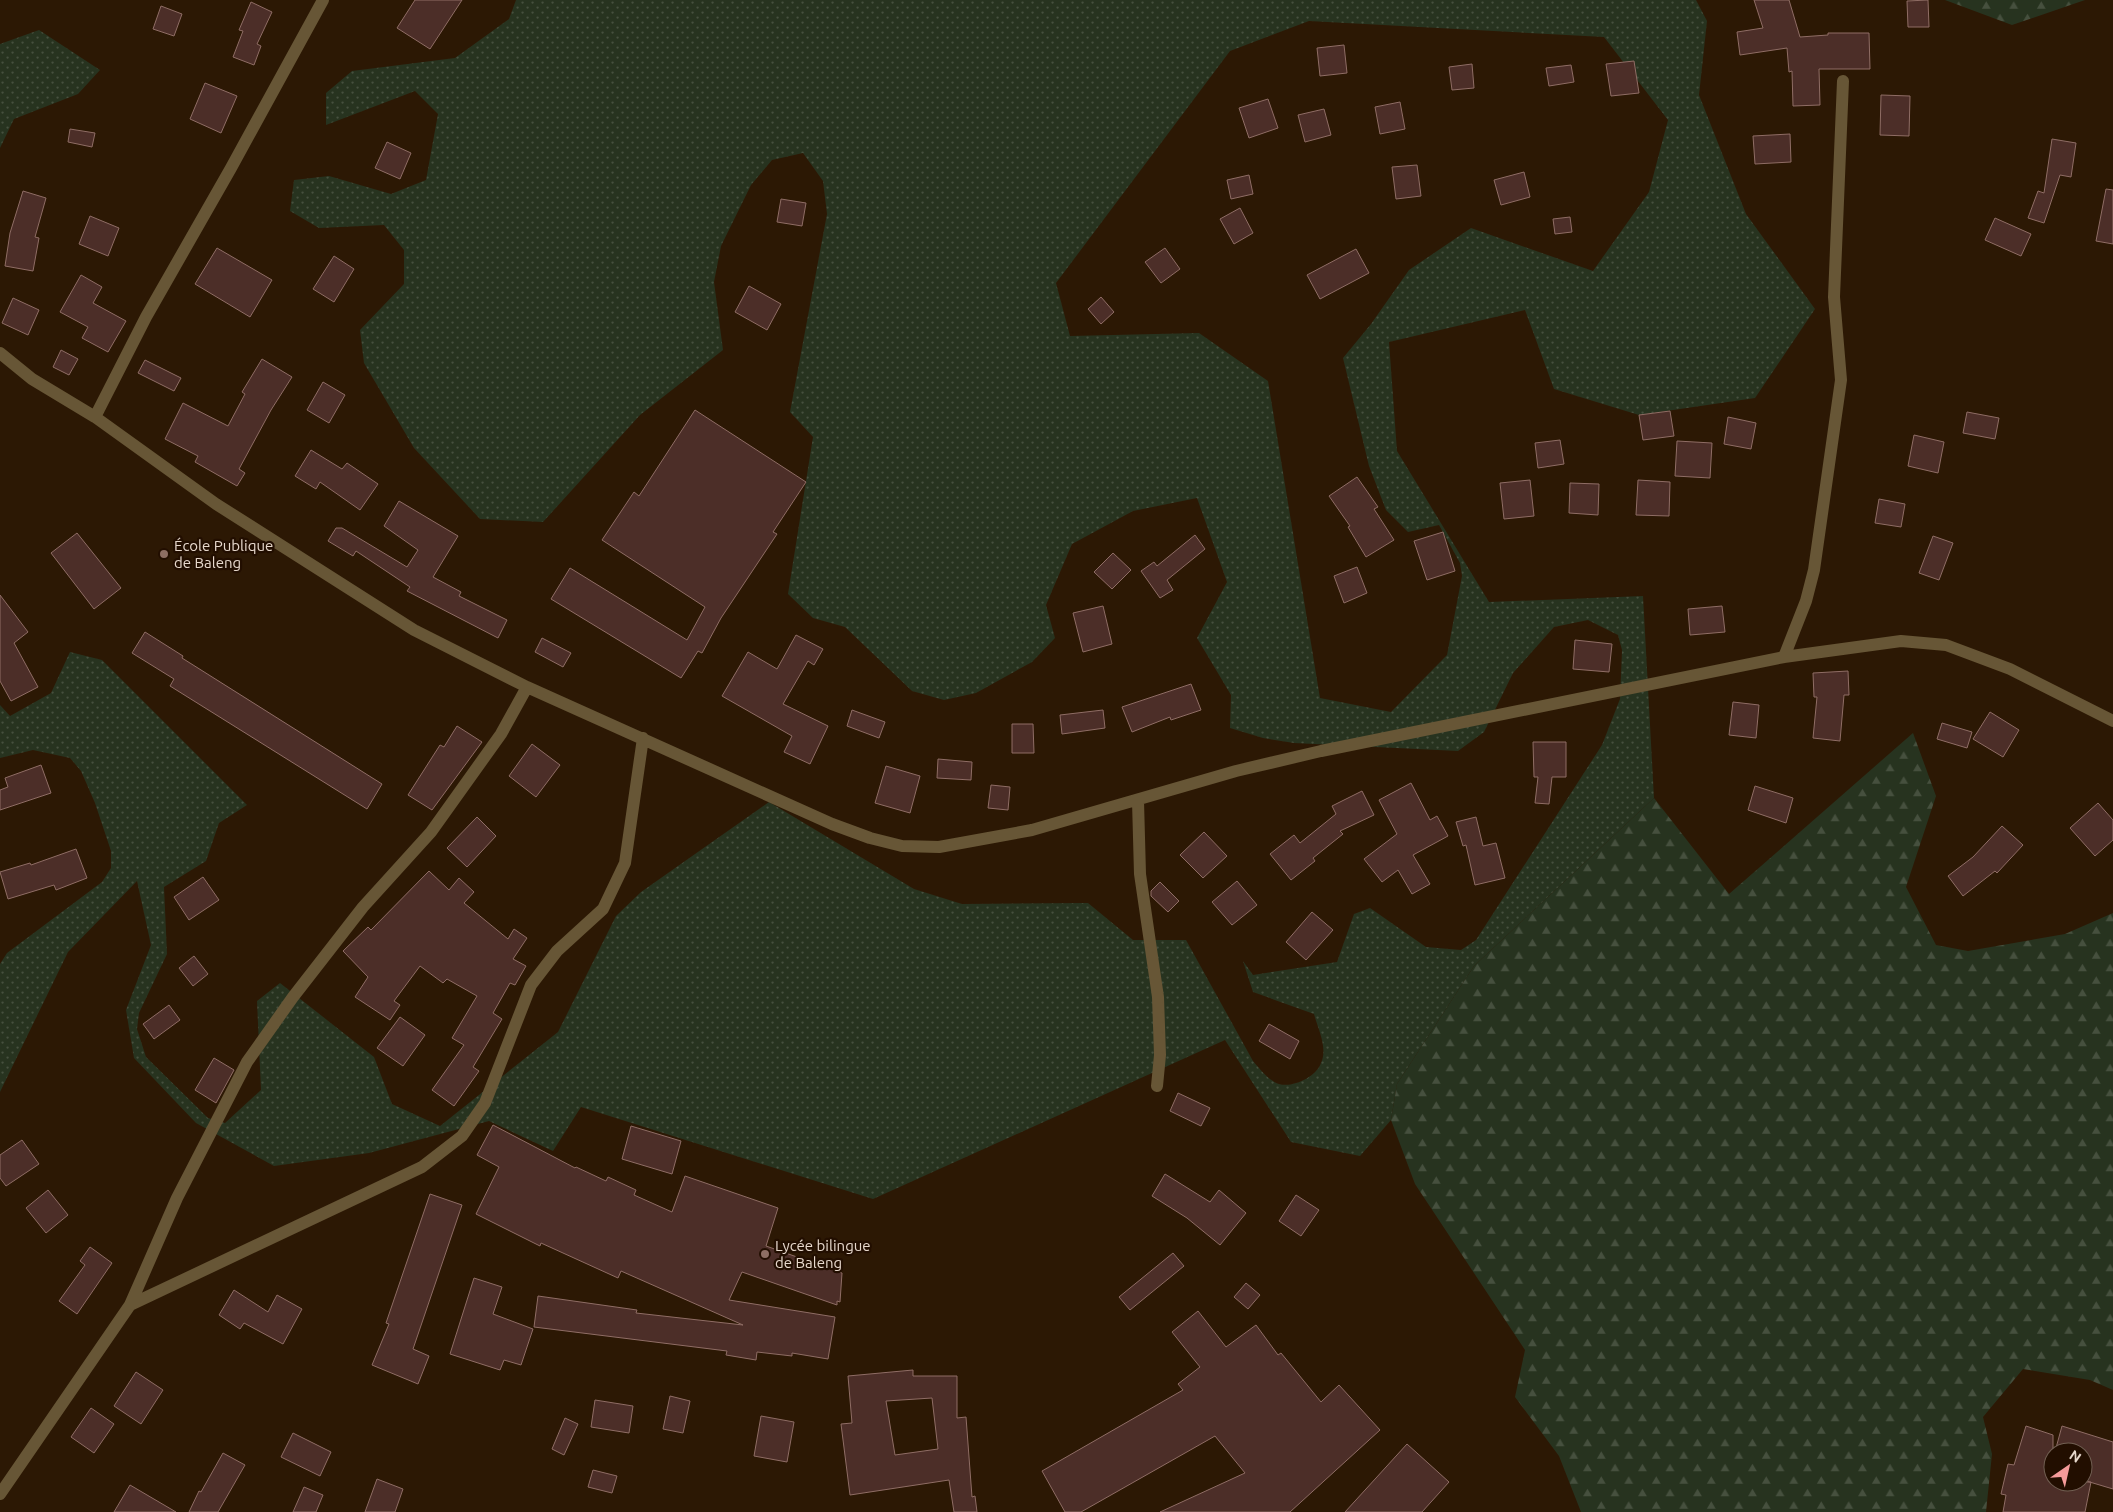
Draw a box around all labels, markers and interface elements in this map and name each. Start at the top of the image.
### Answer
place label: École Publique de Baleng [174,537,273,571]
marker: École Publique de Baleng [158,548,170,560]
place label: Lycée bilingue de Baleng [775,1237,871,1271]
marker: Lycée bilingue de Baleng [759,1248,771,1260]
north arrow [2043,1442,2093,1492]
text: N [2066,1447,2084,1466]

